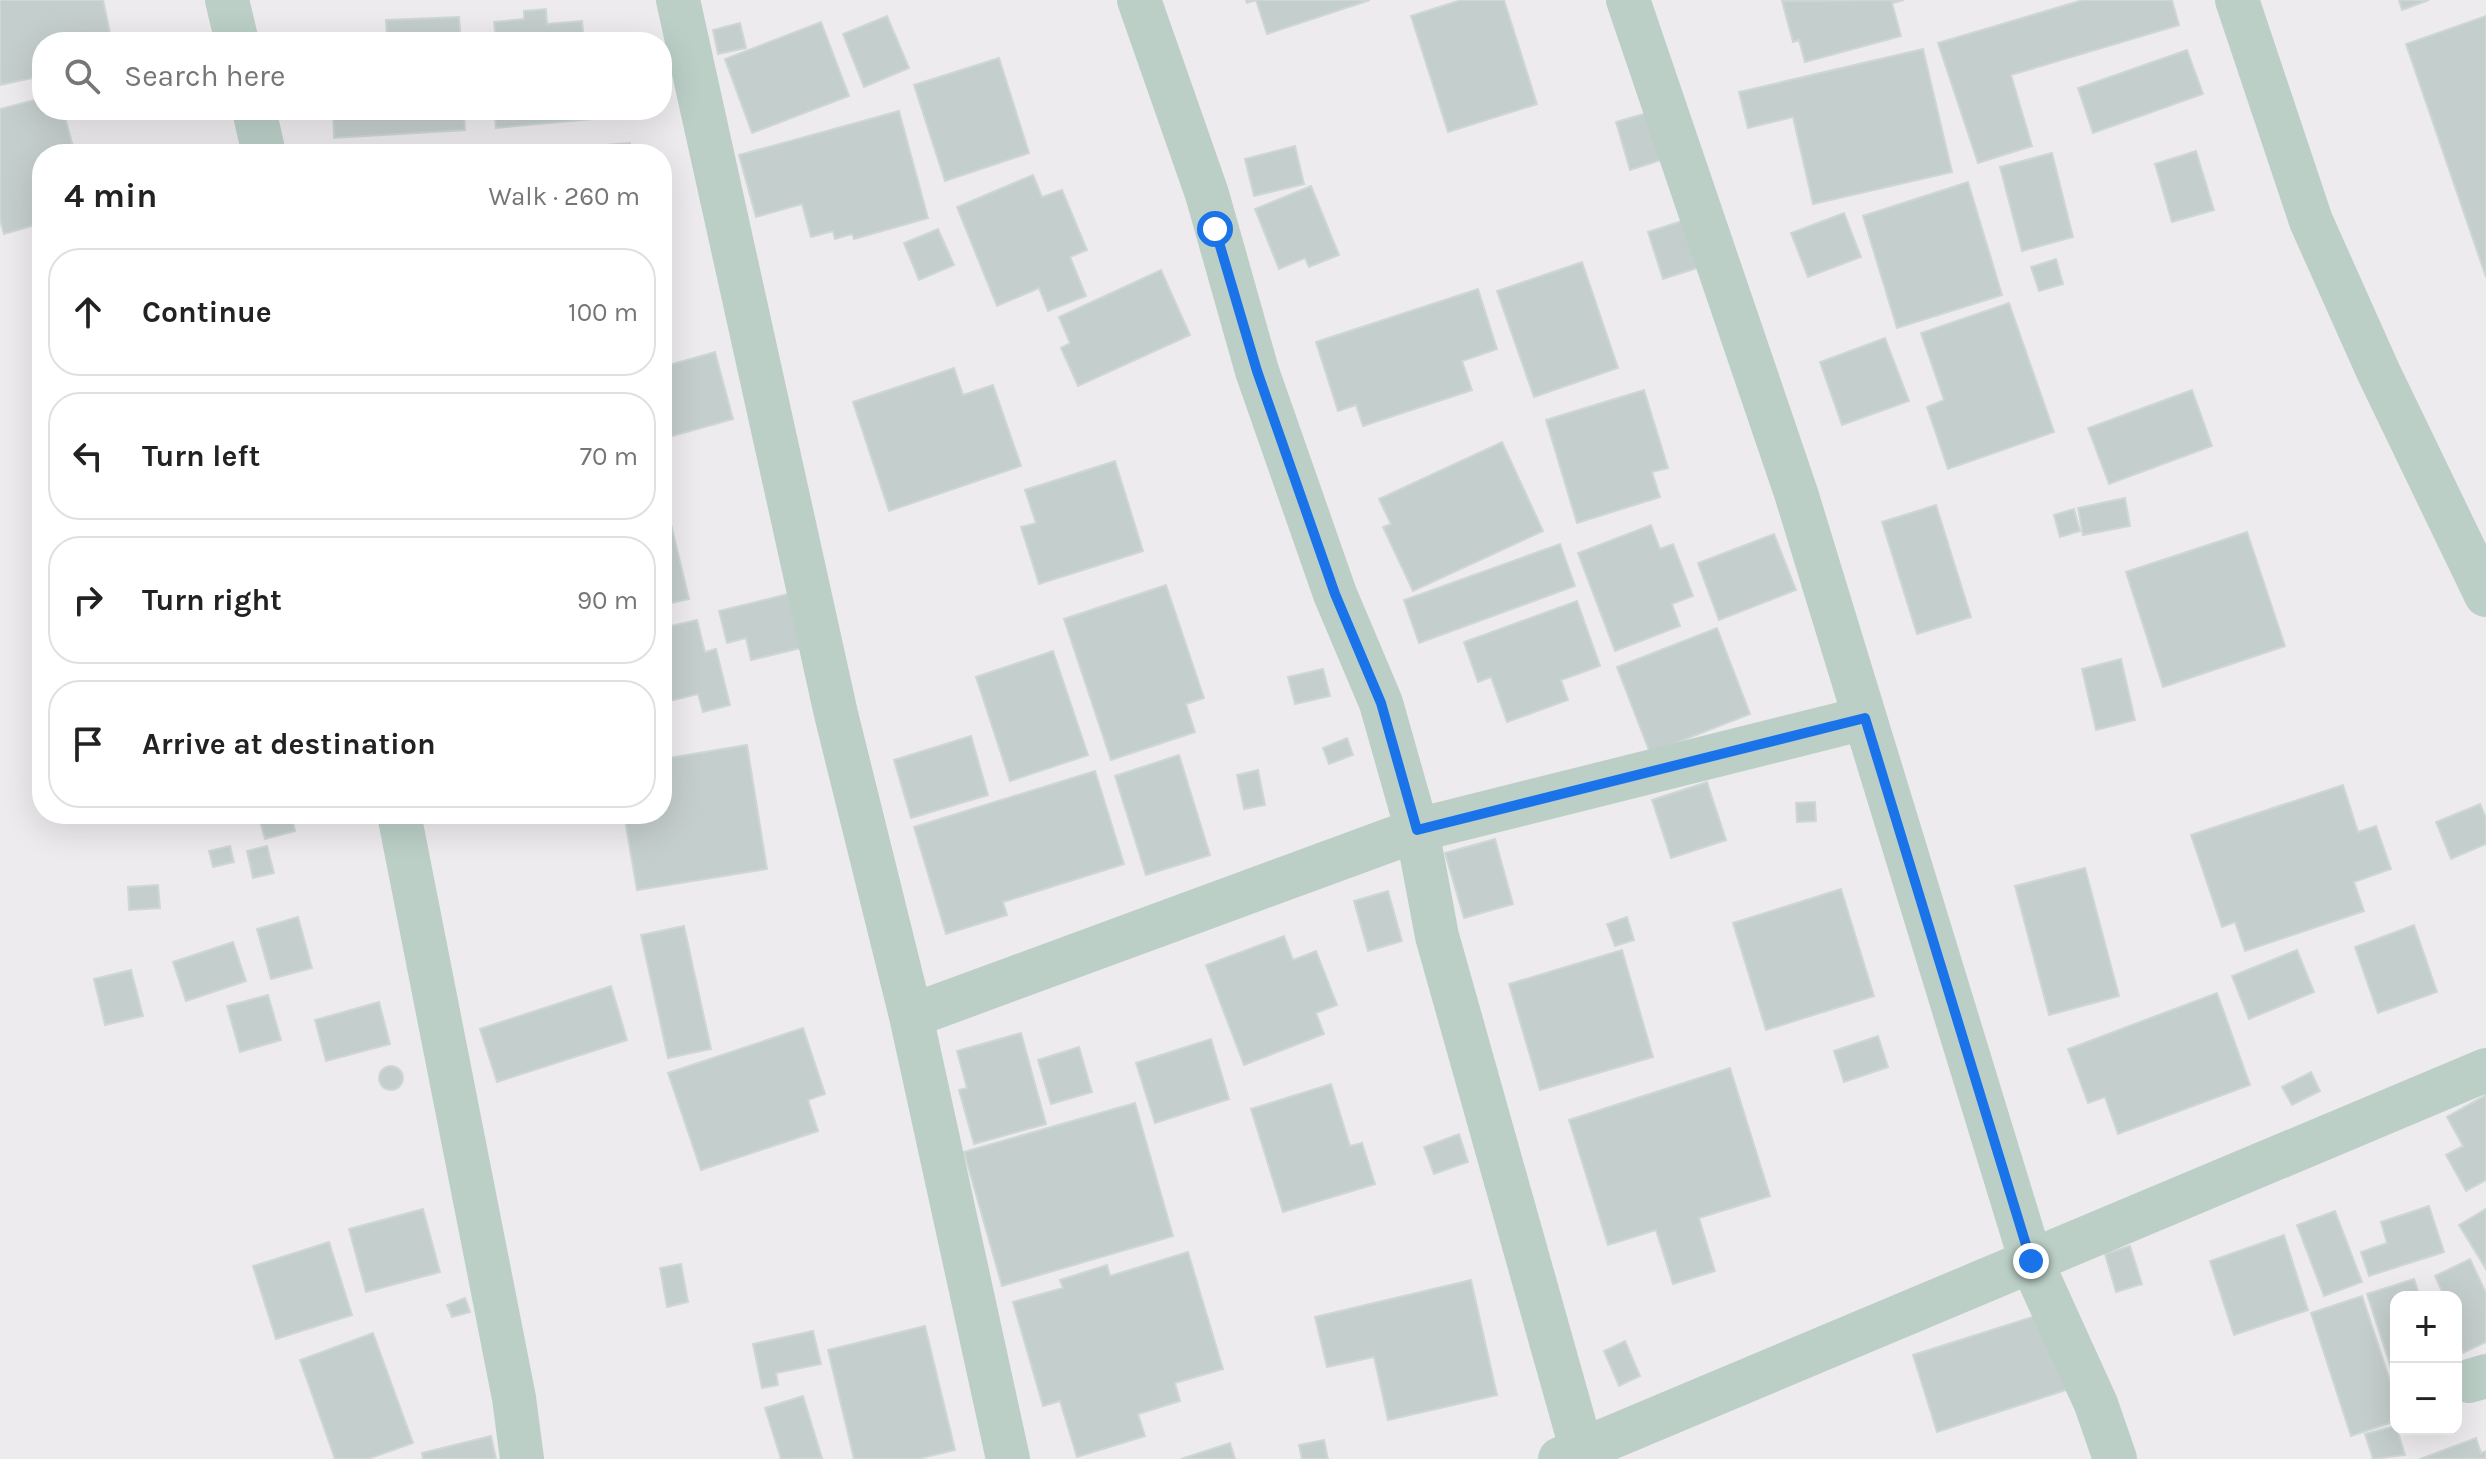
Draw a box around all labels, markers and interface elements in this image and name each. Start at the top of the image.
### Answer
search box [32,32,672,120]
icon: search [60,54,104,98]
text: Search here [124,58,285,94]
text: 4 min [64,176,157,216]
text: Walk · 260 m [488,181,640,212]
route start [1197,211,1233,247]
icon: ahead [66,290,110,334]
text: Continue [142,294,272,330]
text: 100 m [568,297,638,328]
icon: left [66,434,110,478]
text: Turn left [142,438,260,474]
text: 70 m [580,441,638,472]
icon: right [66,578,110,622]
text: Turn right [142,582,282,618]
text: 90 m [577,585,638,616]
icon: arrive [66,722,110,766]
text: Arrive at destination [142,726,436,762]
route end [2013,1243,2049,1279]
map controls [2390,1291,2462,1435]
button: + [2390,1291,2462,1363]
button: − [2390,1363,2462,1435]

